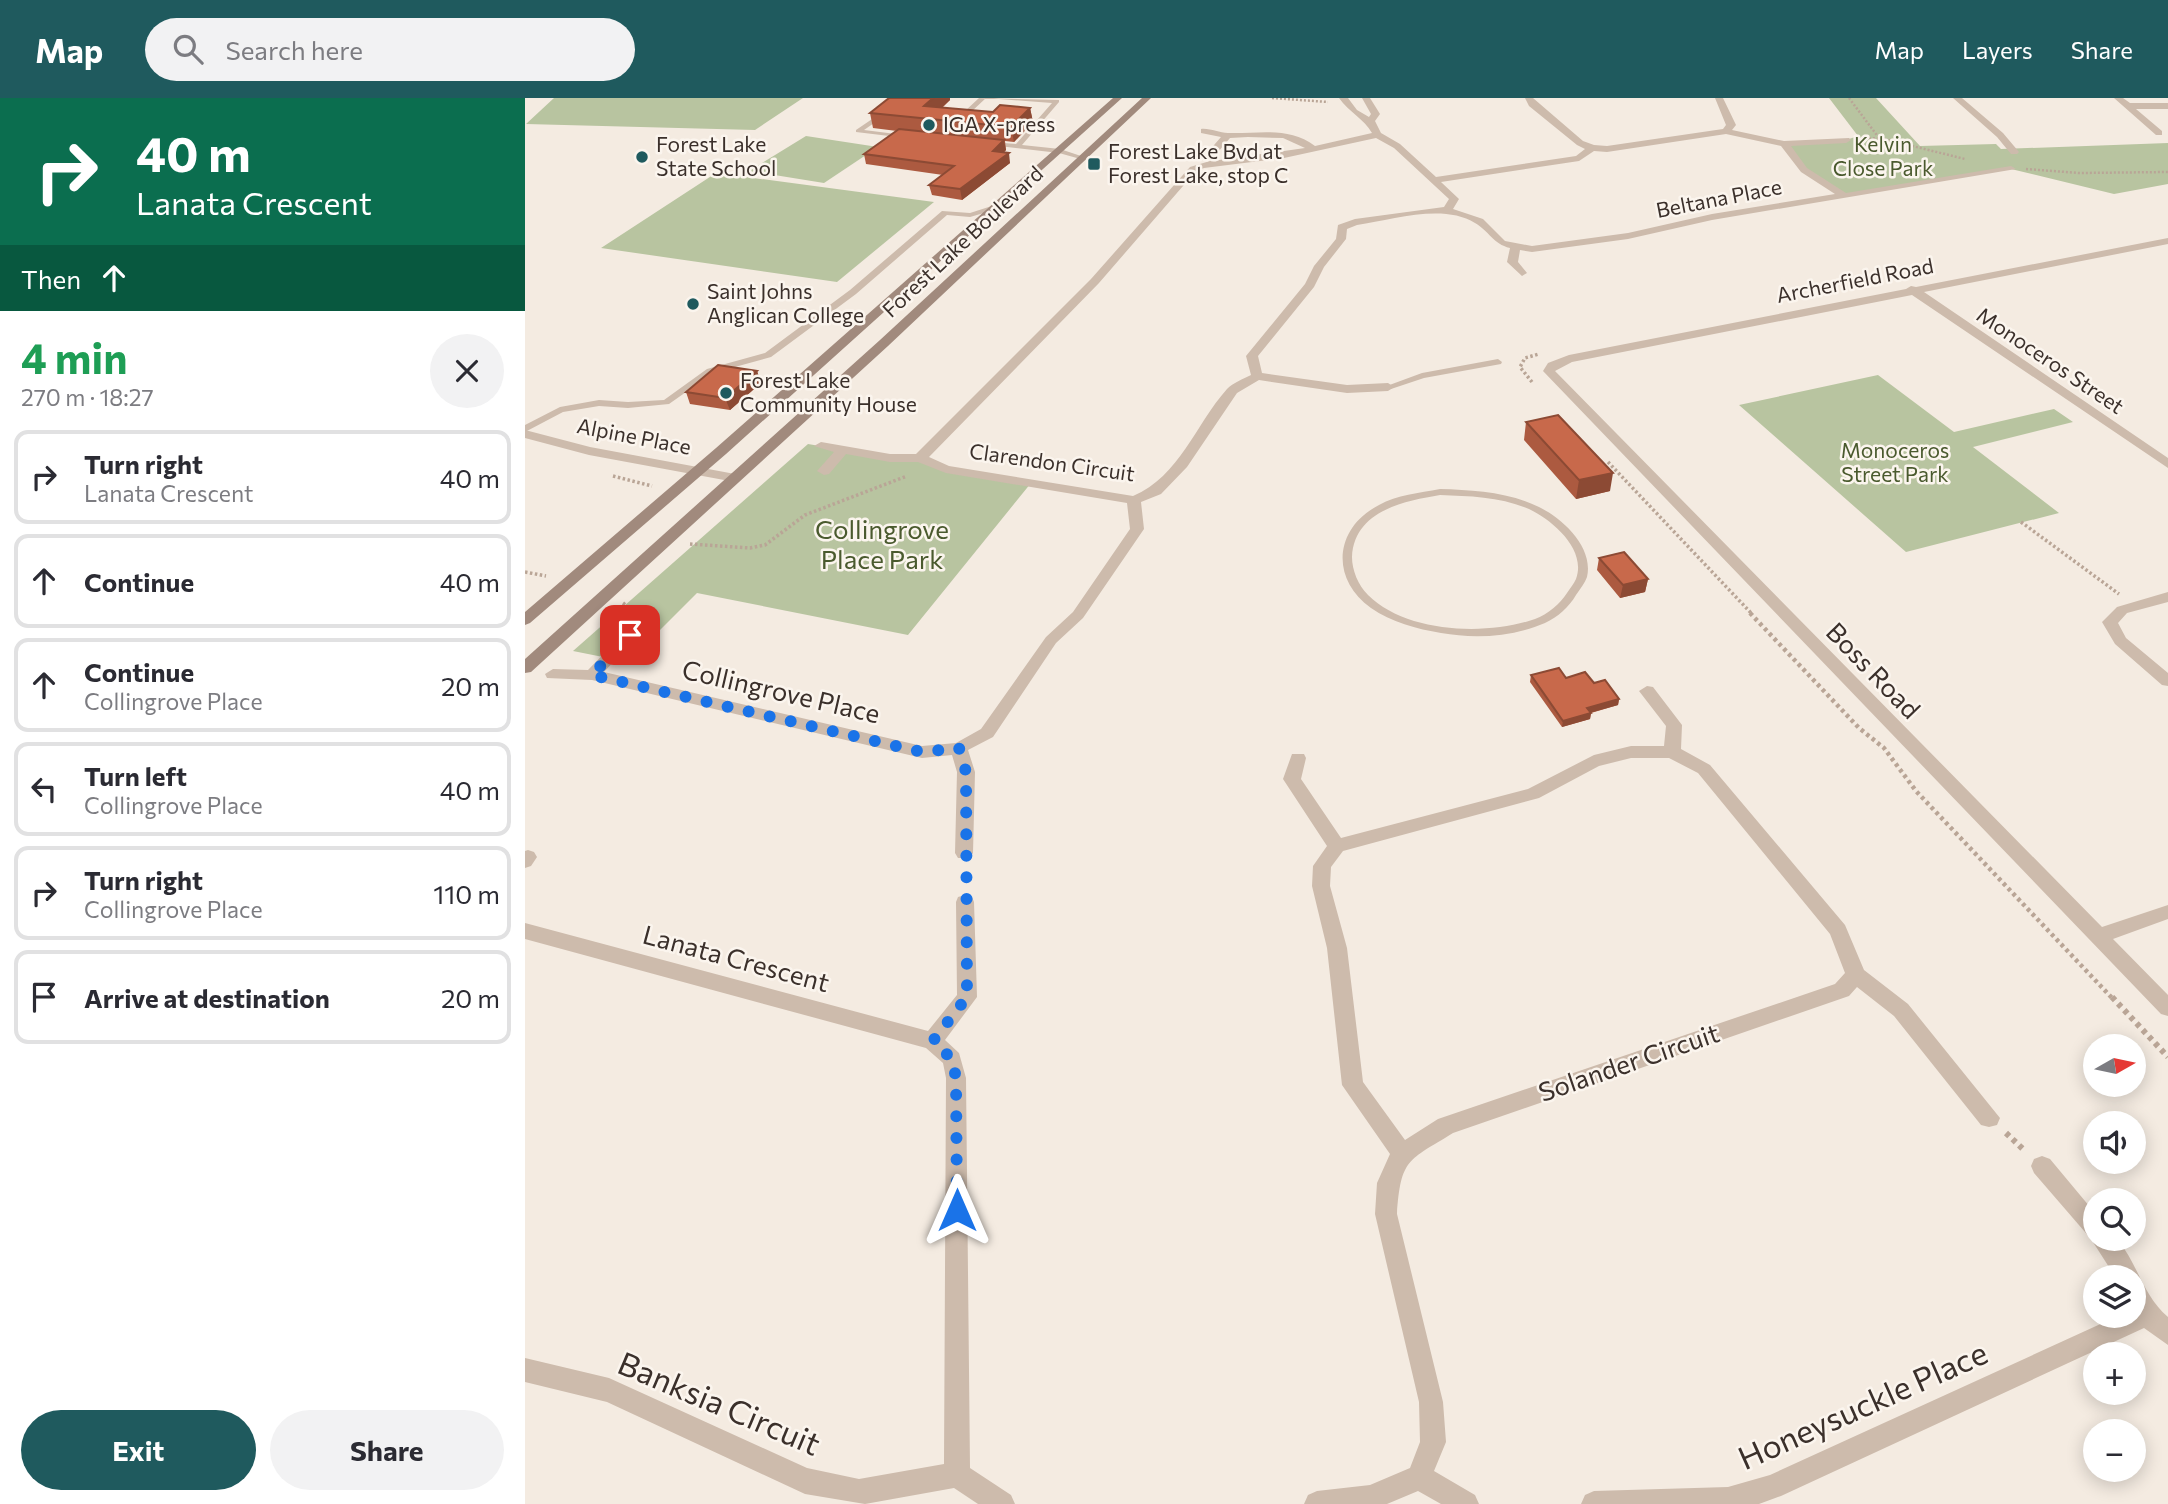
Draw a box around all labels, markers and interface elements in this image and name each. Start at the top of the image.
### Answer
search box [145,18,635,81]
text: Map [35,29,103,70]
icon: search [169,30,207,68]
text: Search here [225,34,363,65]
text: Map [1875,35,1924,64]
text: Layers [1962,35,2033,64]
text: Share [2071,35,2133,64]
place label: IGA X-press [943,111,1055,136]
marker: IGA X-press [921,117,937,133]
text: 40 m [136,122,251,182]
icon: right [21,126,112,217]
place label: Forest Lake State School [656,131,776,180]
park label: Kelvin Close Park [1833,131,1933,180]
place label: Forest Lake Bvd at Forest Lake, stop C [1108,138,1288,187]
marker: Forest Lake State School [634,149,650,165]
marker: Forest Lake Bvd at Forest Lake, stop C [1086,156,1102,172]
street label: Forest Lake Boulevard [877,160,1047,322]
street label: Beltana Place [1654,173,1784,222]
text: Lanata Crescent [136,182,372,222]
street label: Archerfield Road [1774,252,1935,307]
icon: ahead [95,259,133,297]
text: Then [21,263,81,294]
place label: Saint Johns Anglican College [707,278,864,327]
marker: Saint Johns Anglican College [685,296,701,312]
street label: Monoceros Street [1973,301,2129,418]
text: 4 min [21,331,127,383]
button: close [430,334,504,408]
place label: Forest Lake Community House [740,367,917,416]
text: 270 m · 18:27 [21,383,154,411]
marker: Forest Lake Community House [718,385,734,401]
street label: Alpine Place [575,412,693,459]
park label: Monoceros Street Park [1841,437,1949,486]
street label: Clarendon Circuit [968,438,1136,485]
text: Turn right [84,448,203,479]
icon: right [25,458,63,496]
text: 40 m [440,462,500,493]
text: Lanata Crescent [84,479,254,507]
park label: Collingrove Place Park [815,513,949,574]
icon: ahead [25,562,63,600]
text: Continue [84,566,194,597]
text: 40 m [440,566,500,597]
pin [600,605,660,665]
icon: arrive [611,616,649,654]
street label: Boss Road [1821,616,1927,724]
street label: Collingrove Place [679,653,883,728]
text: Continue [84,656,194,687]
icon: ahead [25,666,63,704]
text: 20 m [441,670,500,701]
text: Collingrove Place [84,687,263,715]
text: Turn left [84,760,187,791]
icon: left [25,770,63,808]
text: 40 m [440,774,500,805]
text: Collingrove Place [84,791,263,819]
text: Turn right [84,864,203,895]
icon: right [25,874,63,912]
text: 110 m [433,878,500,909]
text: Collingrove Place [84,895,263,923]
street label: Lanata Crescent [640,918,833,997]
icon: arrive [25,978,63,1016]
text: Arrive at destination [84,982,330,1013]
text: 20 m [441,982,500,1013]
street label: Solander Circuit [1534,1016,1723,1107]
north arrow [2083,1034,2145,1097]
map controls [2083,1034,2146,1482]
button: sound [2083,1111,2146,1174]
position arrow [920,1173,994,1247]
button: search [2083,1188,2146,1251]
button: layers [2083,1265,2146,1328]
street label: Honeysuckle Place [1731,1331,1993,1477]
street label: Banksia Circuit [612,1342,827,1463]
button: + [2083,1342,2146,1405]
button: Exit [21,1410,256,1490]
button: Share [270,1410,504,1490]
button: − [2083,1419,2146,1482]

